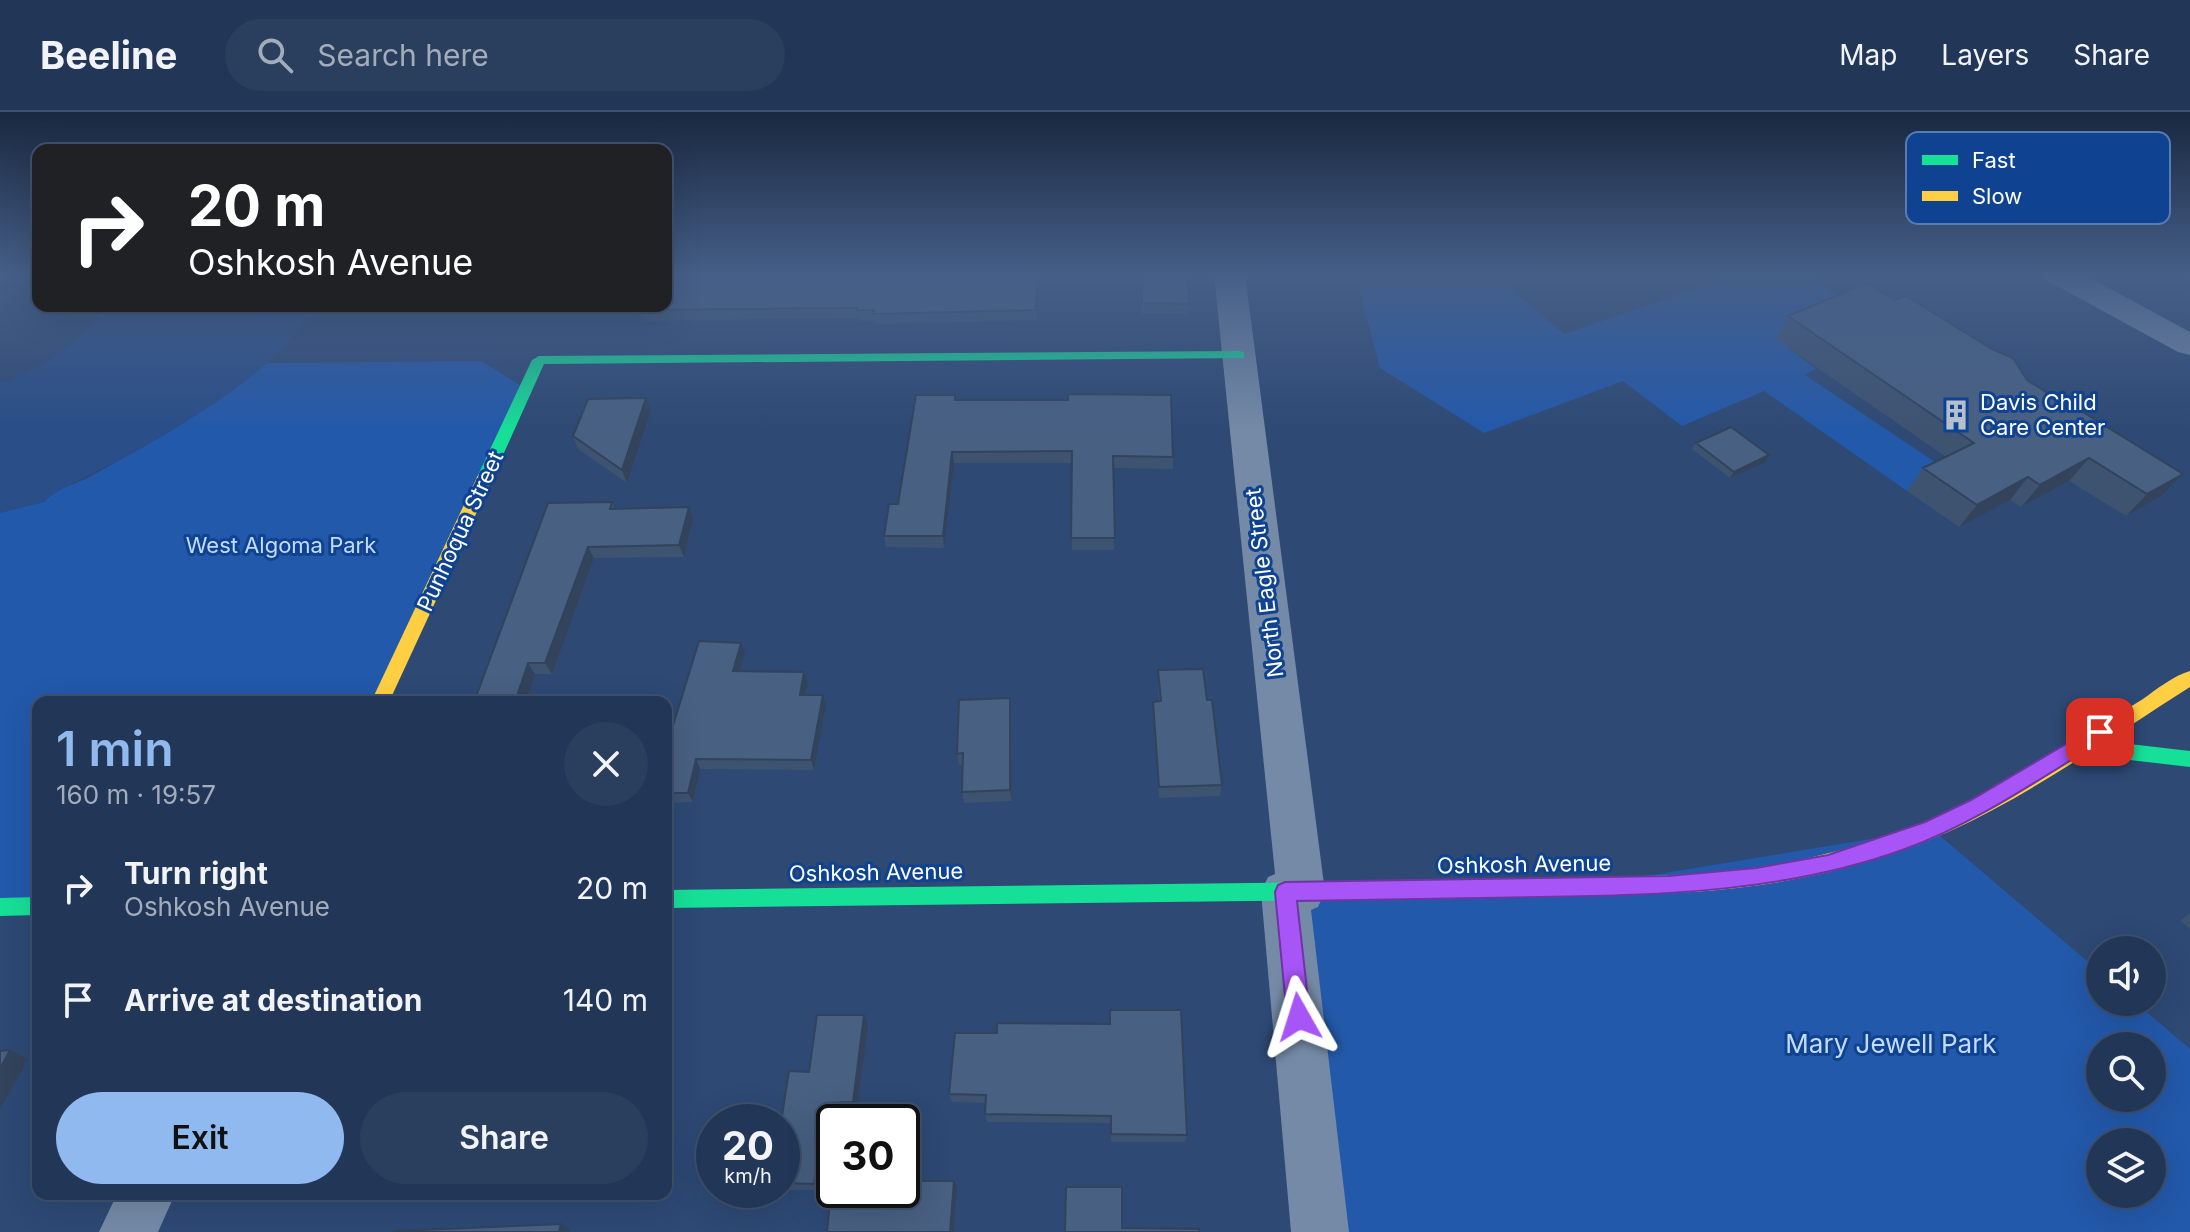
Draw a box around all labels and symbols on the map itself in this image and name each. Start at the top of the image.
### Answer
legend [1906,132,2170,224]
text: Fast [1972,147,2016,173]
text: Slow [1972,183,2022,209]
place label: Davis Child Care Center [1980,389,2105,440]
building icon: Davis Child Care Center [1939,398,1973,432]
street label: Punhoqua Street [412,447,508,615]
street label: North Eagle Street [1240,487,1288,679]
park label: West Algoma Park [186,532,376,558]
pin [2066,698,2134,766]
street label: Oshkosh Avenue [1437,849,1611,879]
street label: Oshkosh Avenue [789,857,963,887]
position arrow [1257,975,1341,1059]
park label: Mary Jewell Park [1785,1028,1997,1059]
speed limit sign: 30 [816,1104,920,1208]

